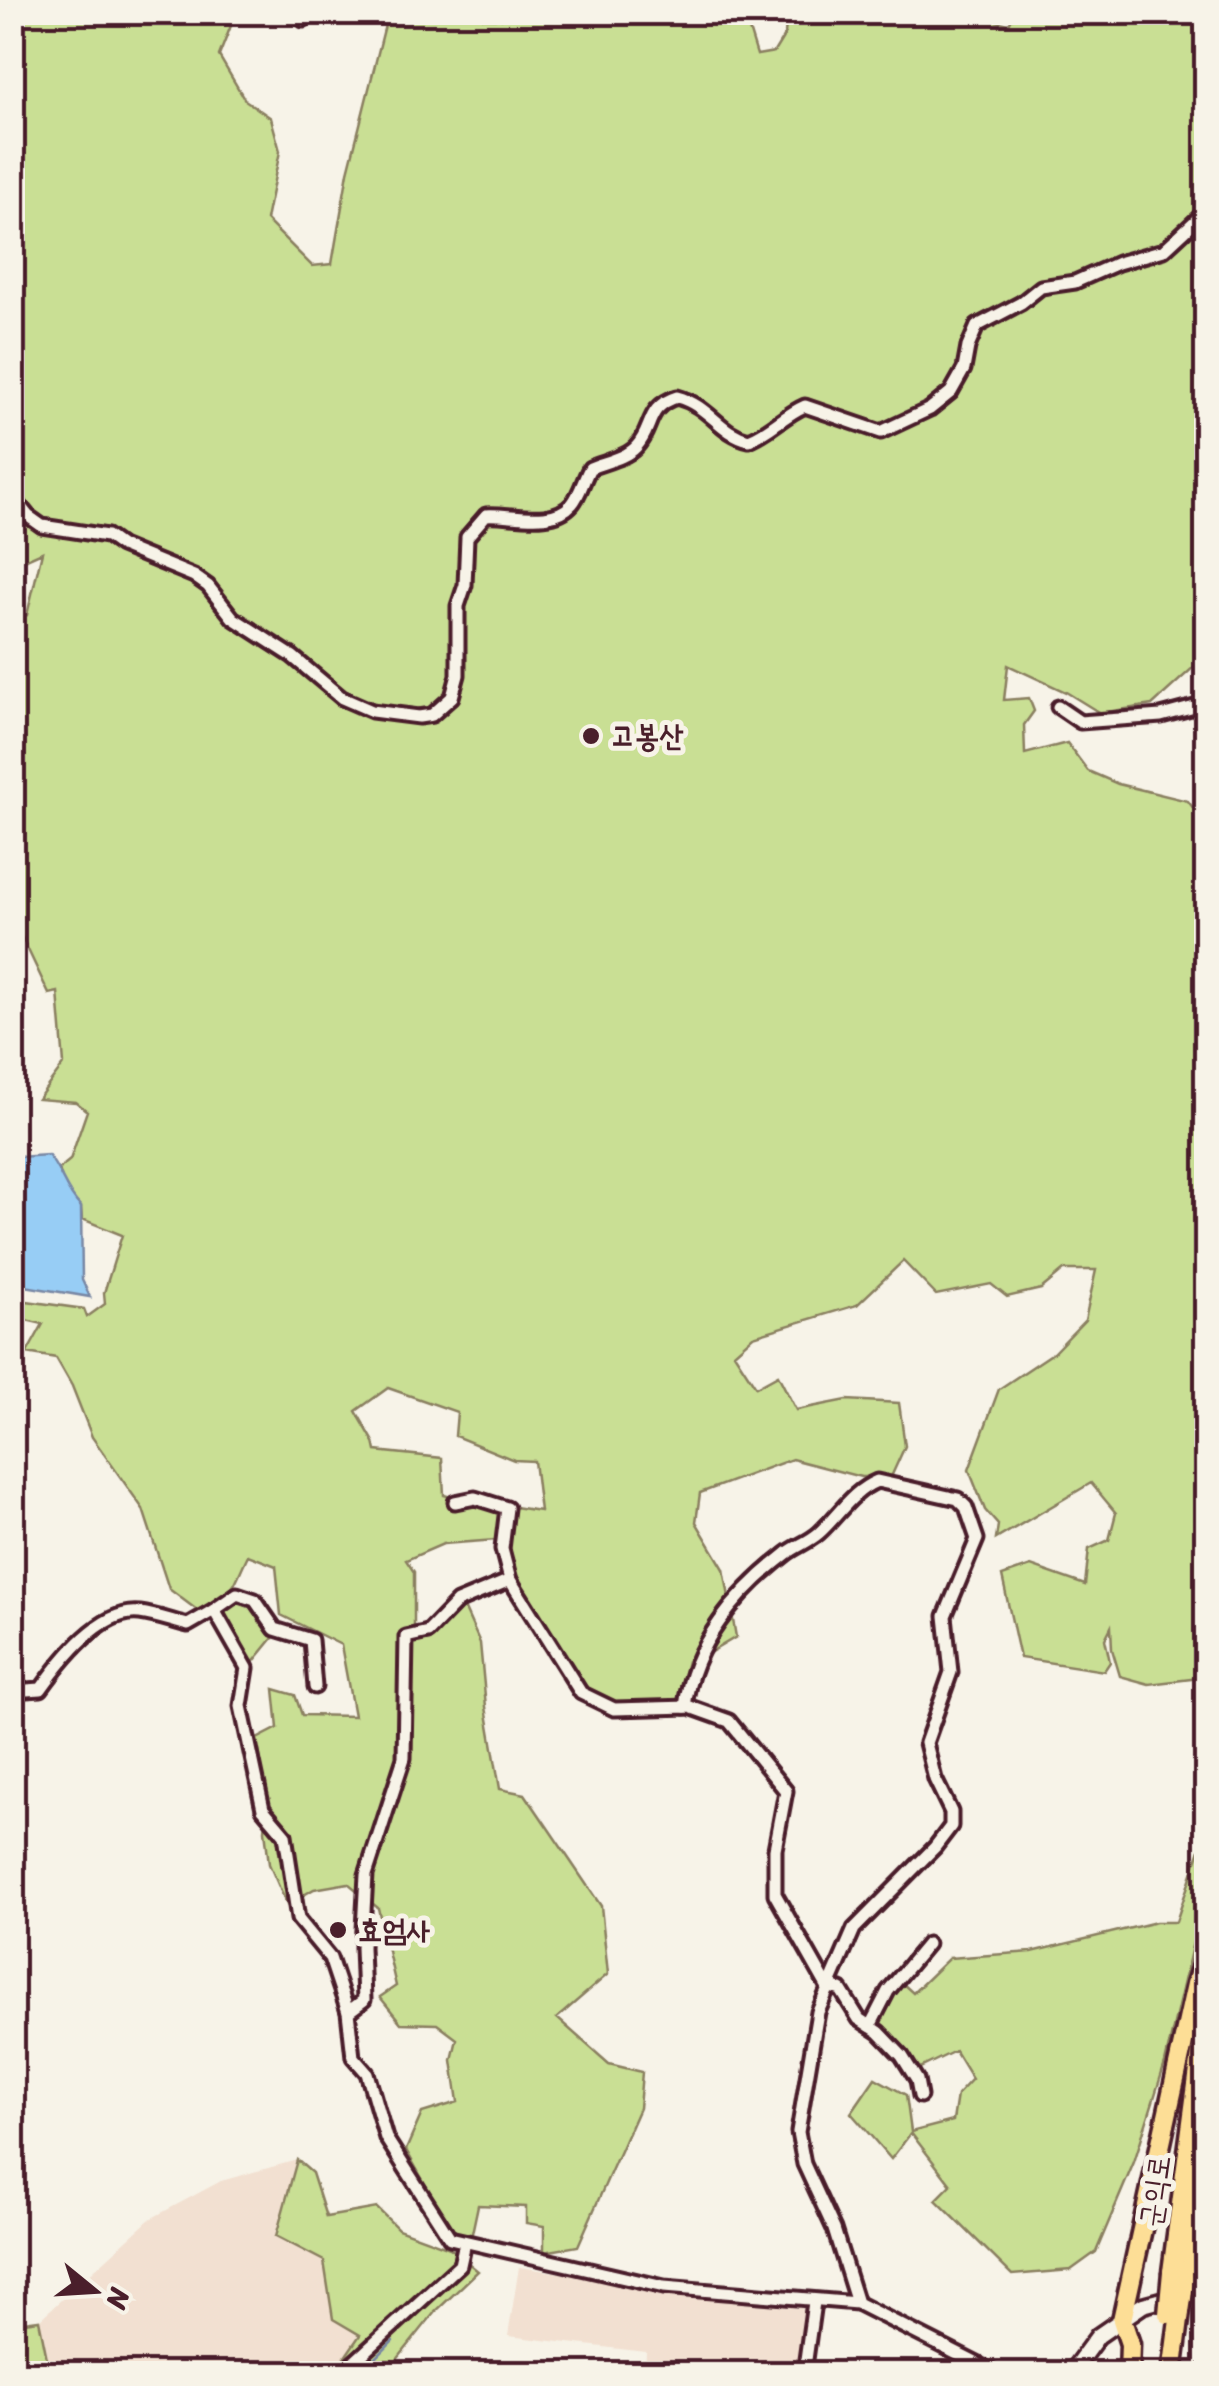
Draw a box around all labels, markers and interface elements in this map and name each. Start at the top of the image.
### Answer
place label: 고봉산 [611,709,684,763]
marker: 고봉산 [580,725,602,747]
place label: 효엄사 [358,1903,430,1957]
marker: 효엄사 [327,1919,349,1941]
street label: 군익로 [1123,2151,1187,2231]
north arrow [45,2241,145,2341]
text: N [92,2281,145,2316]

